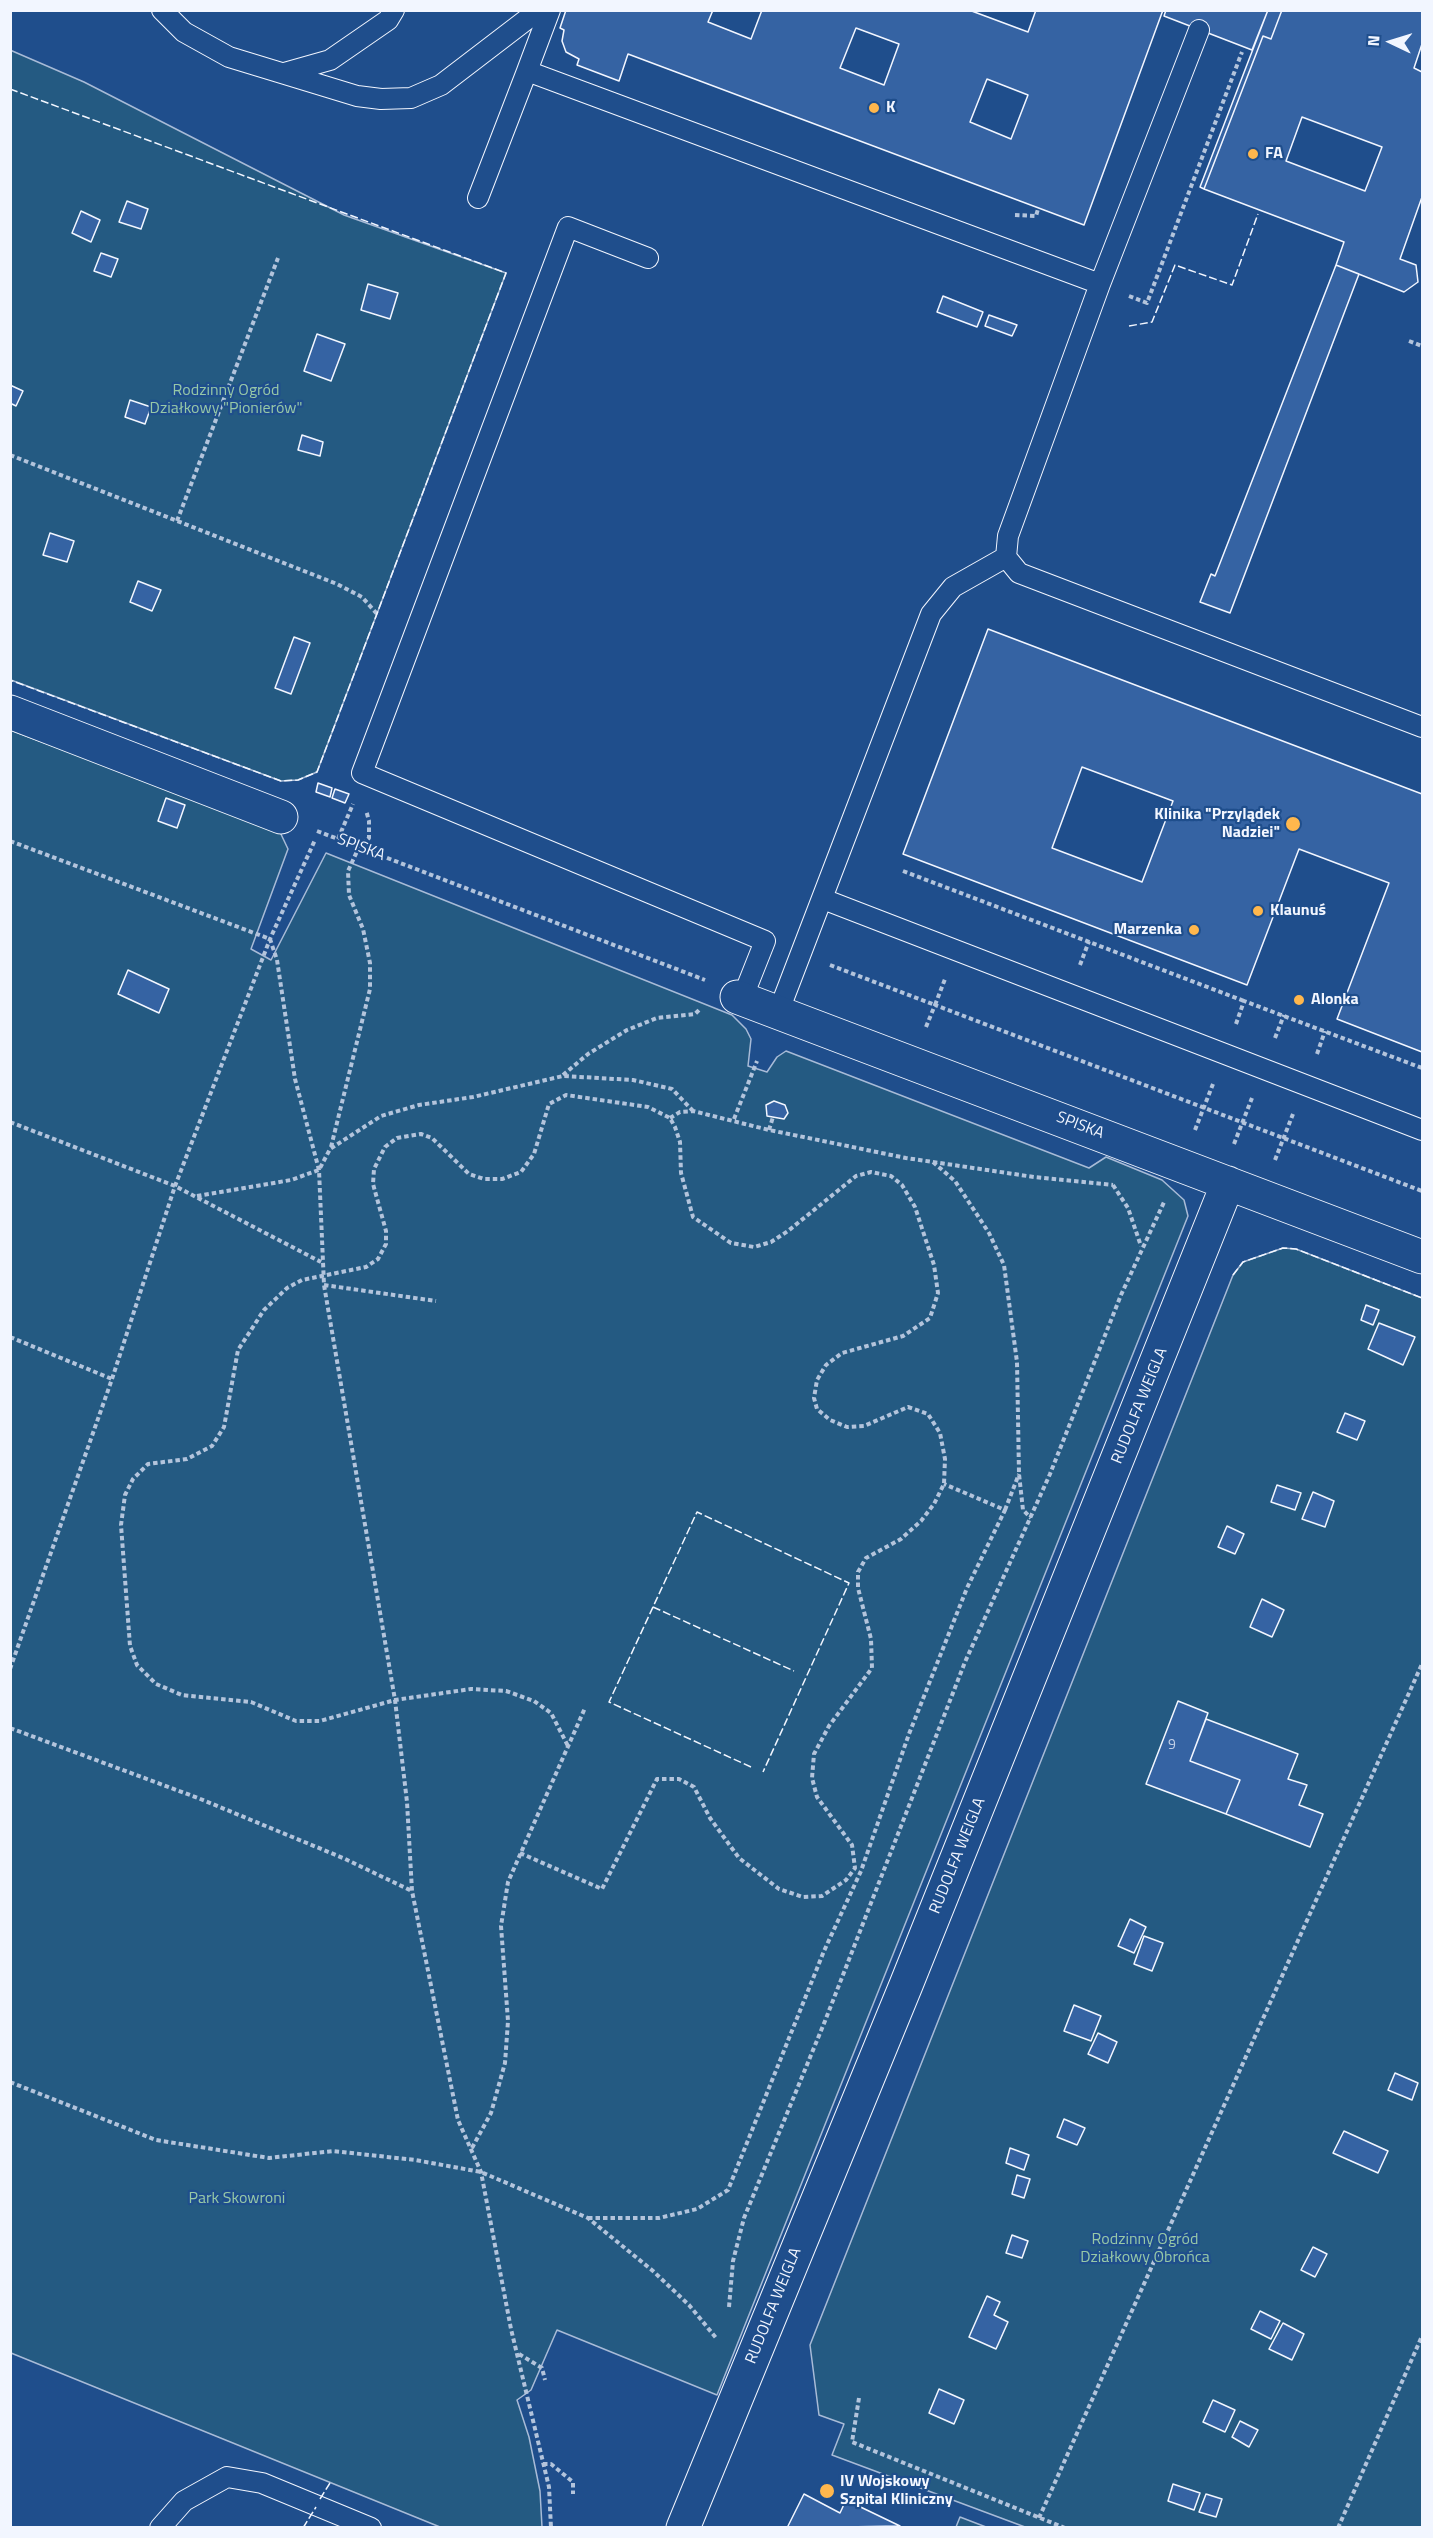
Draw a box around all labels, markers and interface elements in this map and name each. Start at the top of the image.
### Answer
north arrow [1361,12,1421,72]
text: N [1361,34,1385,47]
place label: K [886,98,895,118]
marker: K [867,101,881,115]
place label: FA [1265,144,1283,164]
marker: FA [1246,147,1260,161]
park label: Rodzinny Ogród Działkowy "Pionierów" [150,381,302,419]
place label: Klinika "Przylądek Nadziei" [1154,805,1280,843]
marker: Klinika "Przylądek Nadziei" [1284,815,1302,833]
street label: SPISKA [334,830,388,866]
place label: Klaunuś [1270,901,1326,921]
marker: Klaunuś [1251,904,1265,918]
place label: Marzenka [1113,920,1182,940]
marker: Marzenka [1187,923,1201,937]
place label: Alonka [1311,990,1359,1010]
marker: Alonka [1292,993,1306,1007]
street label: SPISKA [1053,1108,1107,1144]
street label: RUDOLFA WEIGLA [1108,1345,1172,1467]
house number: 9 [1168,1738,1176,1754]
street label: RUDOLFA WEIGLA [926,1795,990,1917]
park label: Park Skowroni [189,2189,285,2209]
park label: Rodzinny Ogród Działkowy Obrońca [1080,2230,1210,2268]
street label: RUDOLFA WEIGLA [742,2245,806,2367]
place label: IV Wojskowy Szpital Kliniczny [840,2472,953,2510]
marker: IV Wojskowy Szpital Kliniczny [818,2482,836,2500]

